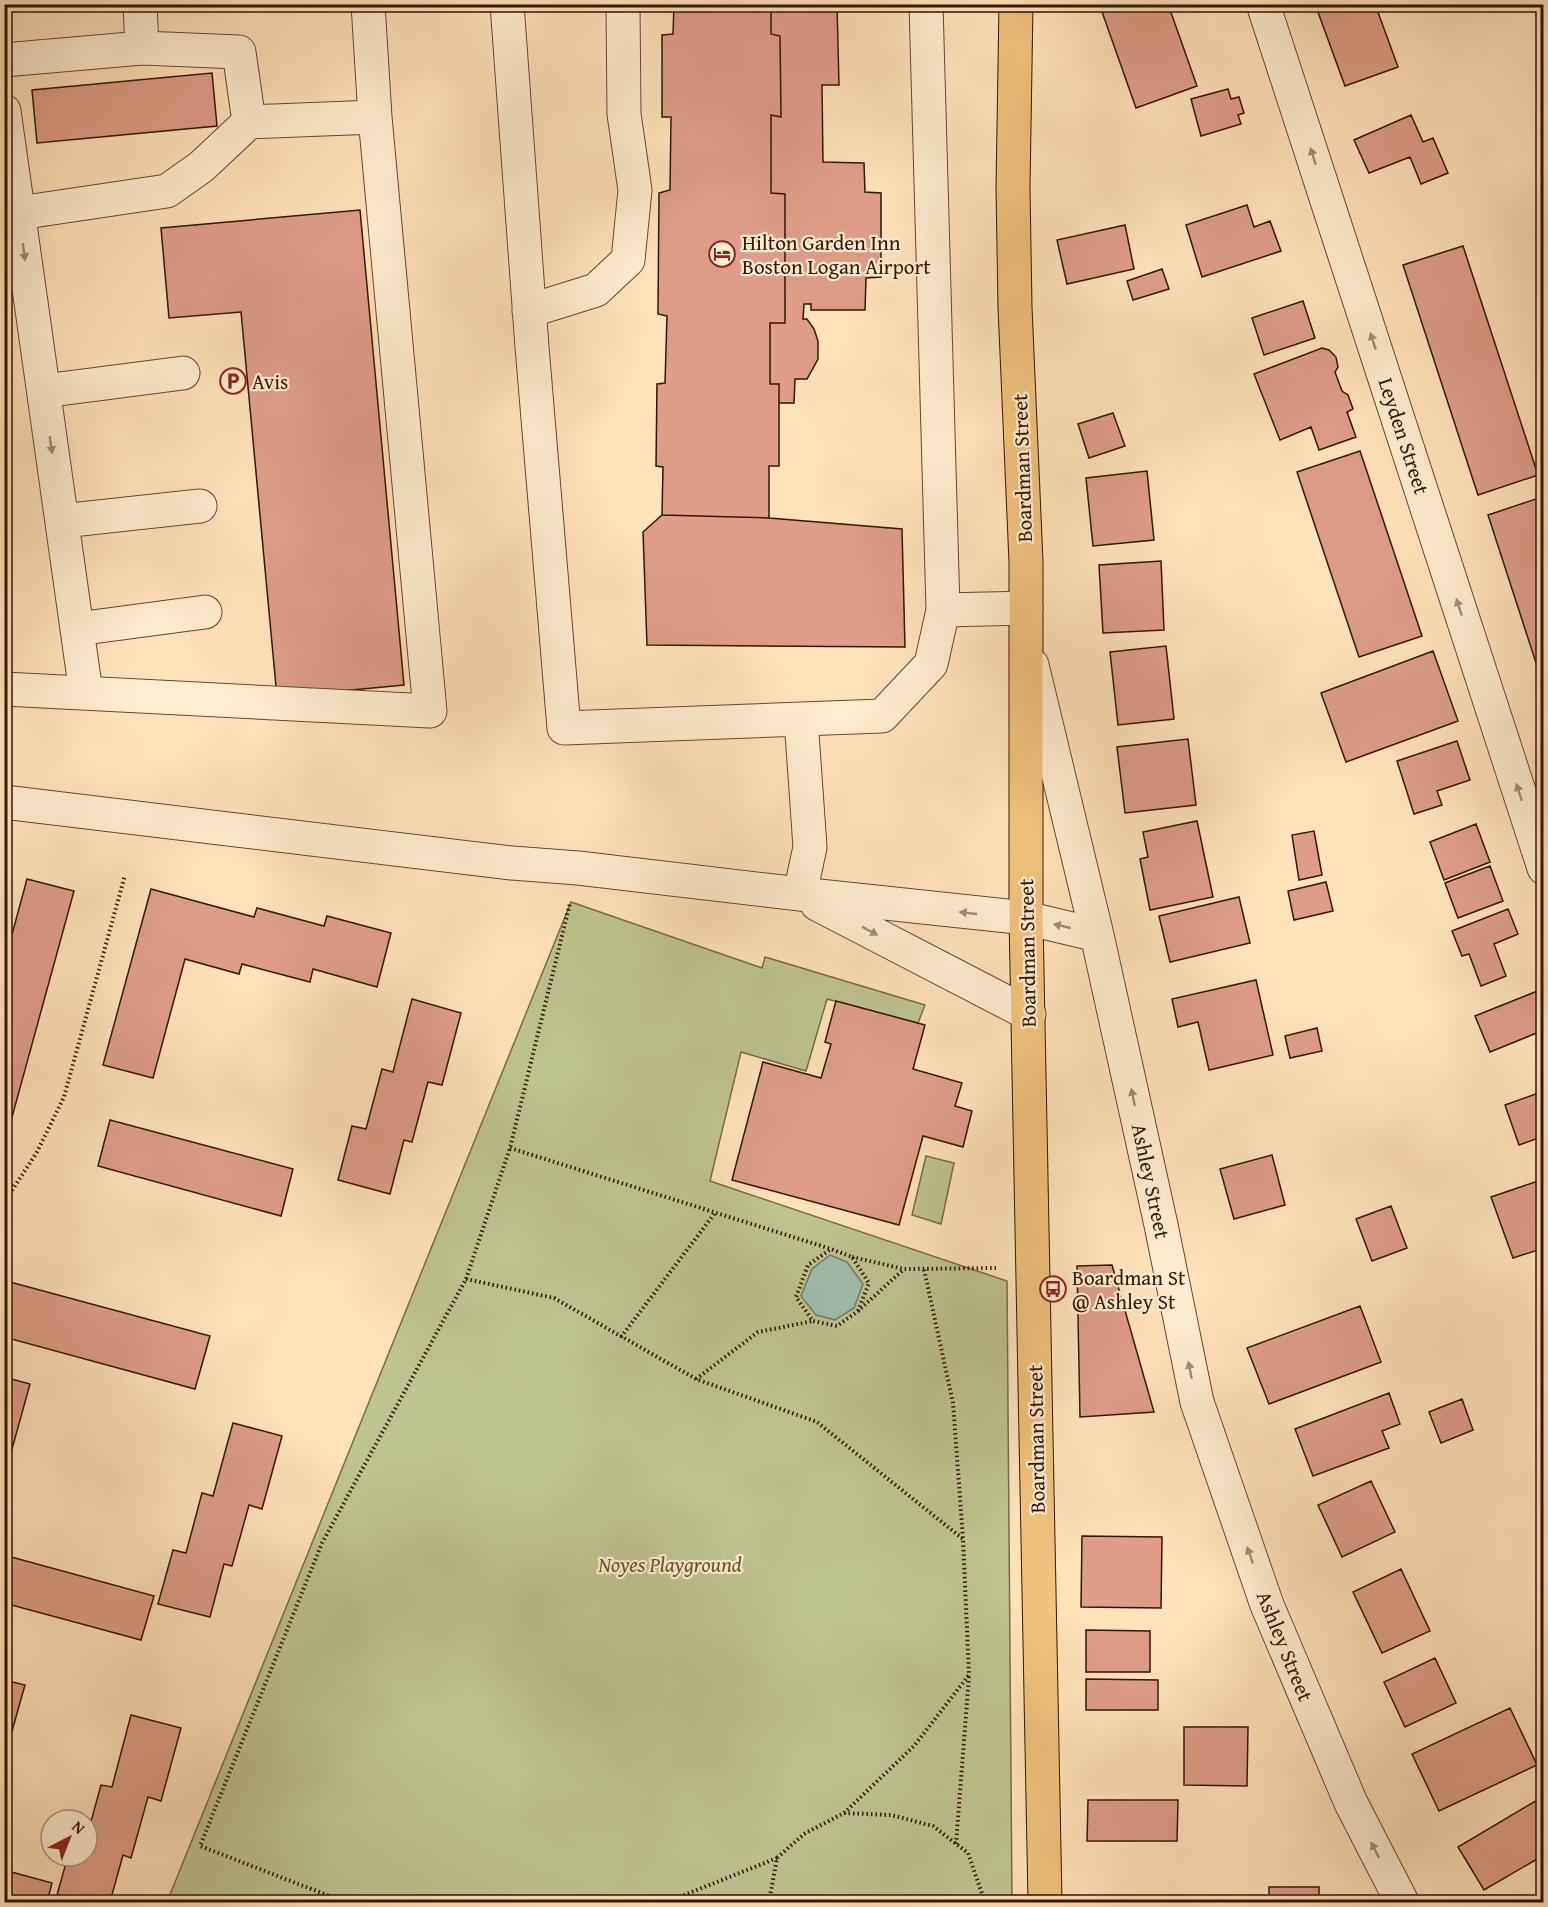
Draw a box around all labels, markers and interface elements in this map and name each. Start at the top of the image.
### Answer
one-way arrow [1307,147,1317,165]
place label: Hilton Garden Inn Boston Logan Airport [742,227,931,282]
hotel icon: Hilton Garden Inn Boston Logan Airport [707,239,737,269]
one-way arrow [20,243,29,262]
one-way arrow [1368,332,1378,350]
parking icon: Avis [218,366,248,396]
place label: Avis [252,366,288,397]
street label: Leyden Street [1371,374,1438,499]
street label: Boardman Street [1004,393,1040,543]
one-way arrow [47,436,56,455]
one-way arrow [1454,598,1463,616]
one-way arrow [1514,783,1523,801]
street label: Boardman Street [1010,878,1044,1028]
one-way arrow [958,908,977,917]
one-way arrow [1052,921,1071,931]
one-way arrow [862,926,879,936]
one-way arrow [1128,1087,1137,1106]
street label: Ashley Street [1124,1121,1178,1242]
place label: Boardman St @ Ashley St [1072,1262,1186,1317]
bus stop icon: Boardman St @ Ashley St [1038,1274,1068,1304]
one-way arrow [1185,1360,1194,1379]
street label: Boardman Street [1019,1364,1053,1514]
one-way arrow [1244,1546,1254,1564]
park label: Noyes Playground [597,1549,742,1580]
street label: Ashley Street [1249,1586,1321,1707]
north arrow [39,1808,99,1868]
text: N [67,1814,91,1840]
one-way arrow [1370,1842,1380,1859]

